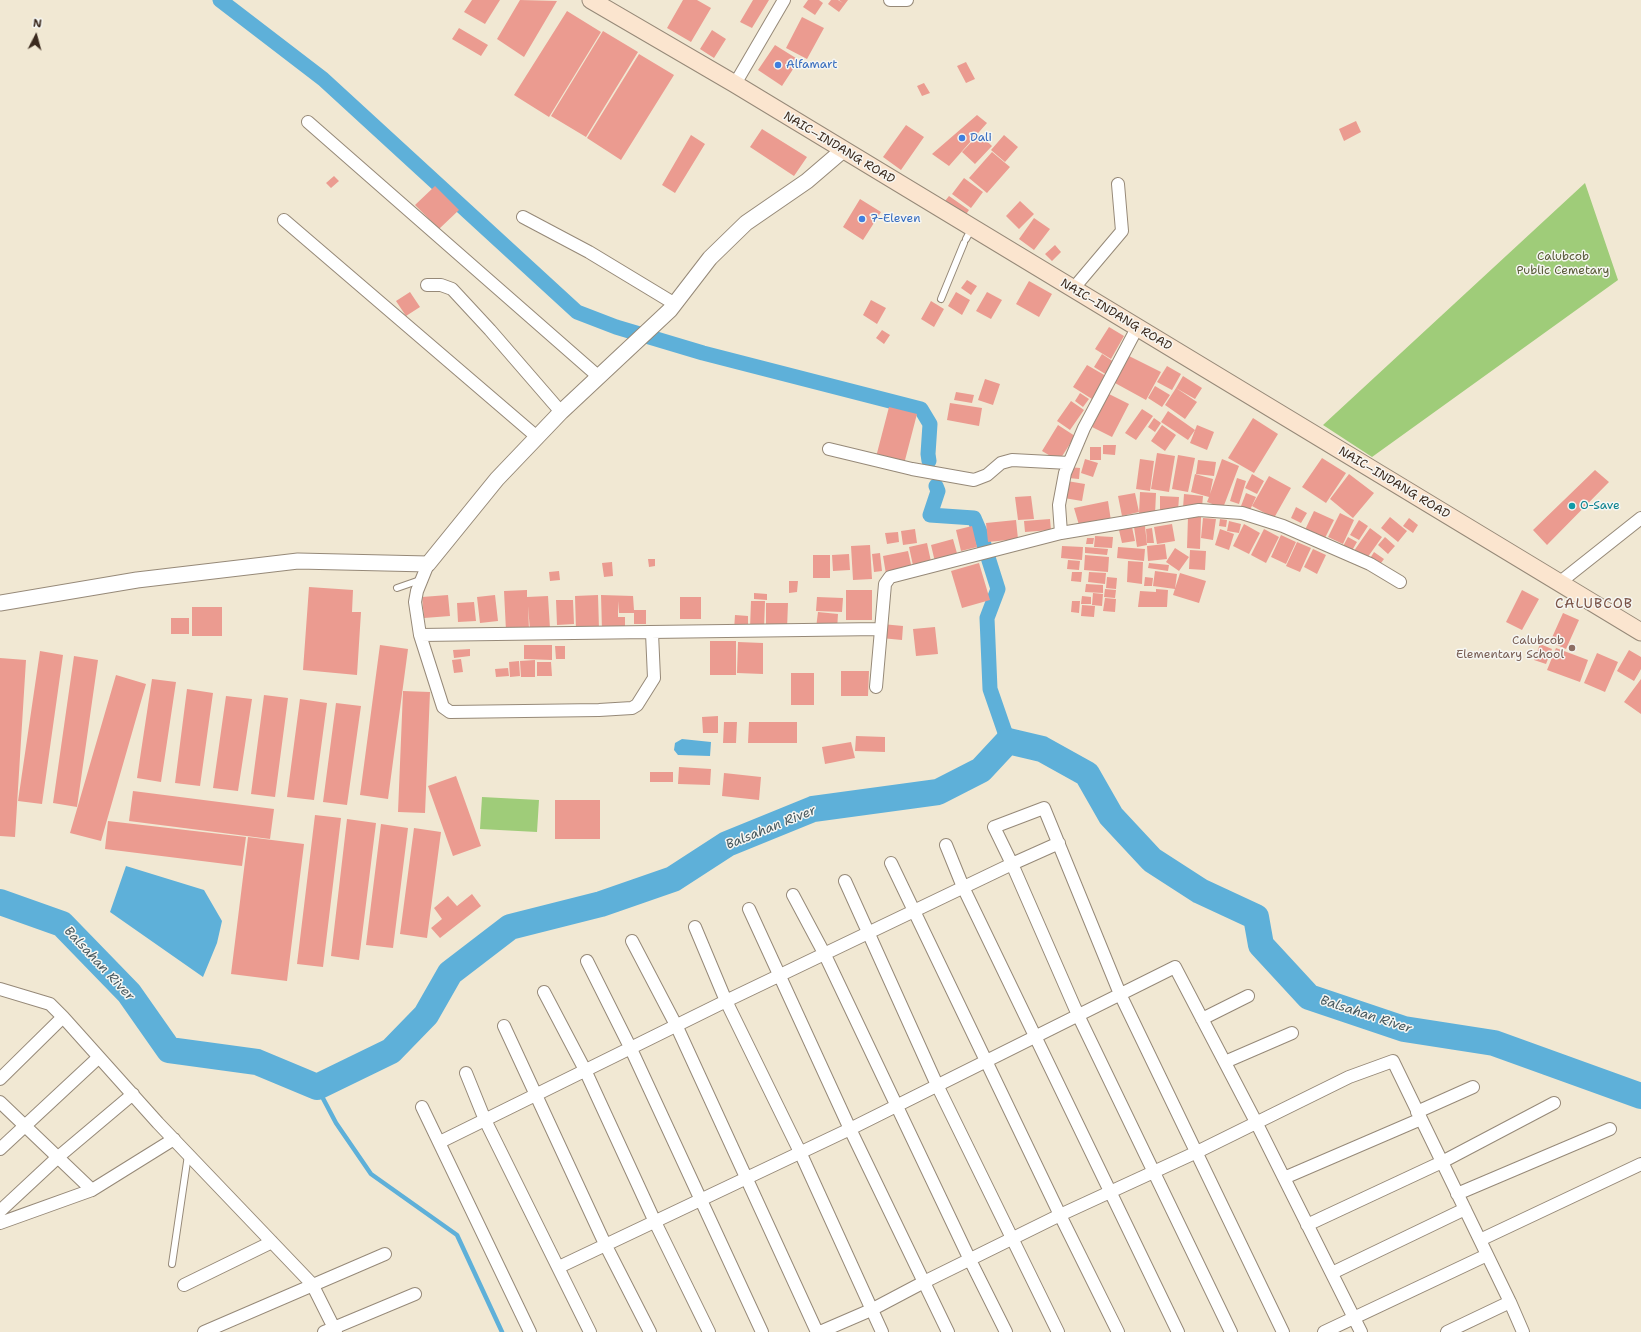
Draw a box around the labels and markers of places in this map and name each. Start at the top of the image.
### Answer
place label: Alfamart [786,58,838,72]
marker: Alfamart [773,60,783,70]
place label: Dali [970,131,992,145]
marker: Dali [957,133,967,143]
place label: 7-Eleven [870,212,921,226]
marker: 7-Eleven [857,214,867,224]
place label: O-Save [1580,499,1620,513]
marker: O-Save [1567,501,1577,511]
place label: Calubcob Elementary School [1456,634,1564,662]
marker: Calubcob Elementary School [1567,643,1577,653]

